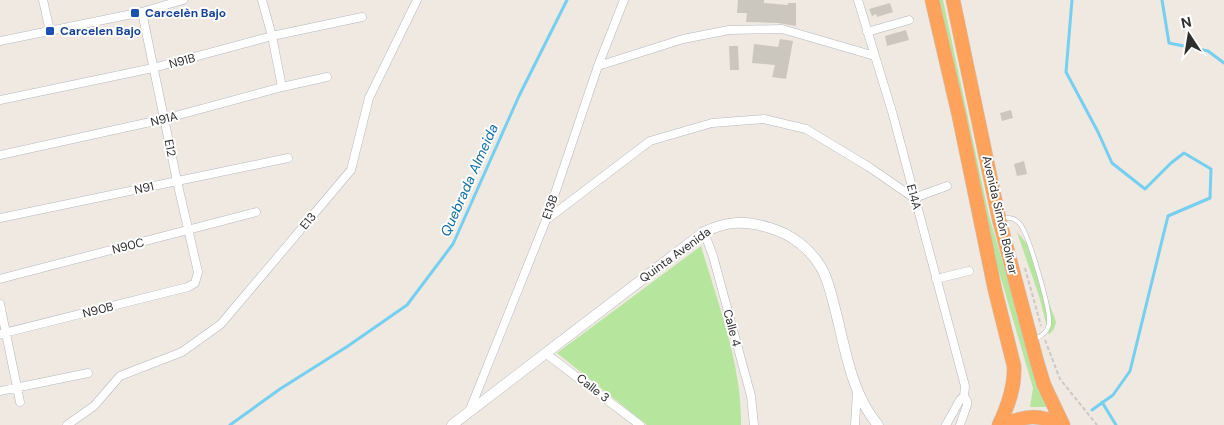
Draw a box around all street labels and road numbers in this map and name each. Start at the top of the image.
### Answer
street label: N91B [167,50,197,72]
street label: N91A [149,108,179,130]
street label: E12 [160,138,180,158]
street label: Avenida Simón Bolívar [979,154,1022,277]
street label: N91 [133,178,155,198]
street label: E14A [903,182,925,212]
street label: E13B [538,193,562,221]
street label: E13 [296,209,320,233]
street label: Quinta Avenida [636,224,714,286]
street label: N90C [110,234,146,258]
street label: N90B [81,298,115,322]
street label: Calle 4 [719,308,745,348]
street label: Calle 3 [573,370,613,406]

